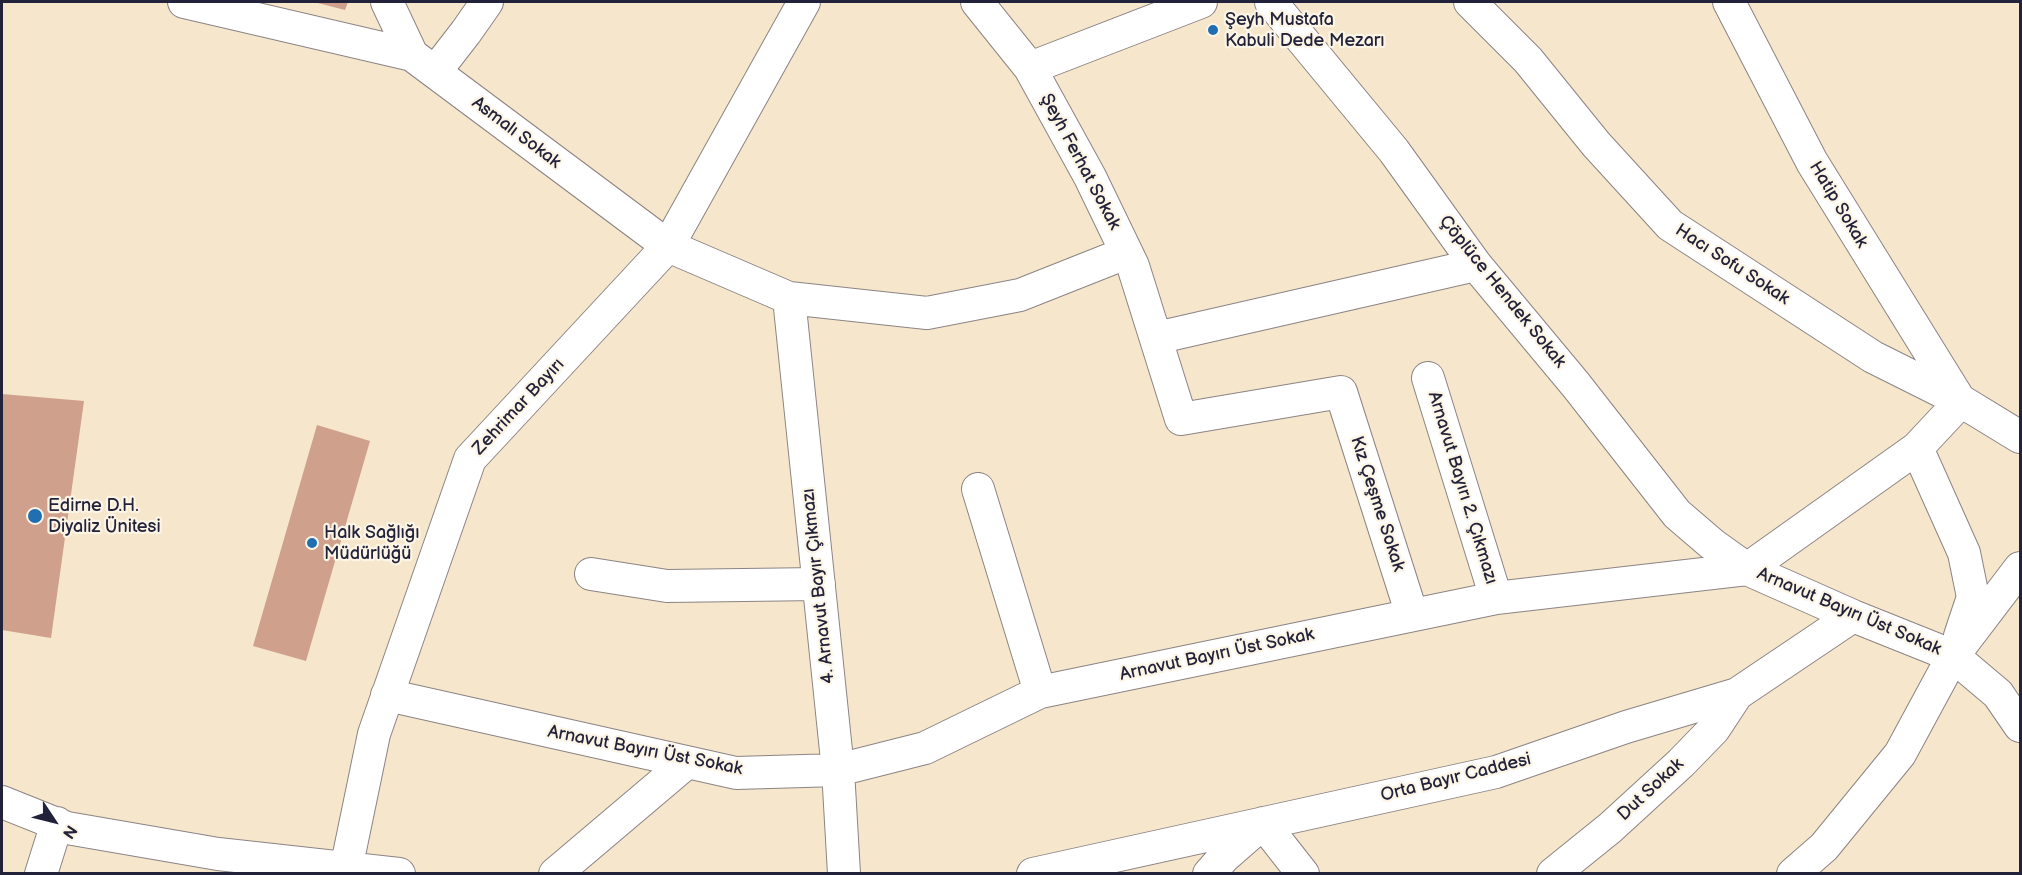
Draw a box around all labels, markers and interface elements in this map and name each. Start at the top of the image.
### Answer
place label: Şeyh Mustafa Kabuli Dede Mezarı [1225,9,1385,52]
marker: Şeyh Mustafa Kabuli Dede Mezarı [1206,23,1220,37]
street label: Şeyh Ferhat Sokak [1035,90,1125,234]
street label: Asmalı Sokak [467,92,565,174]
street label: Hatip Sokak [1804,158,1872,252]
street label: Çöplüce Hendek Sokak [1434,211,1570,373]
street label: Hacı Sofu Sokak [1671,220,1793,310]
street label: Zehrimar Bayırı [469,354,569,460]
street label: Arnavut Bayırı 2. Çıkmazı [1422,389,1502,587]
street label: Kız Çeşme Sokak [1345,434,1409,574]
street label: 4. Arnavut Bayır Çıkmazı [798,487,840,685]
place label: Edirne D.H. Diyaliz Ünitesi [48,495,161,538]
marker: Edirne D.H. Diyaliz Ünitesi [26,507,44,525]
place label: Halk Sağlığı Müdürlüğü [324,522,419,564]
marker: Halk Sağlığı Müdürlüğü [305,536,319,550]
street label: Arnavut Bayırı Üst Sokak [1754,563,1944,661]
street label: Arnavut Bayırı Üst Sokak [1118,624,1316,686]
street label: Arnavut Bayırı Üst Sokak [546,722,744,780]
street label: Orta Bayır Caddesi [1379,749,1533,807]
street label: Dut Sokak [1614,754,1688,826]
north arrow [24,791,84,851]
text: N [58,821,80,842]

